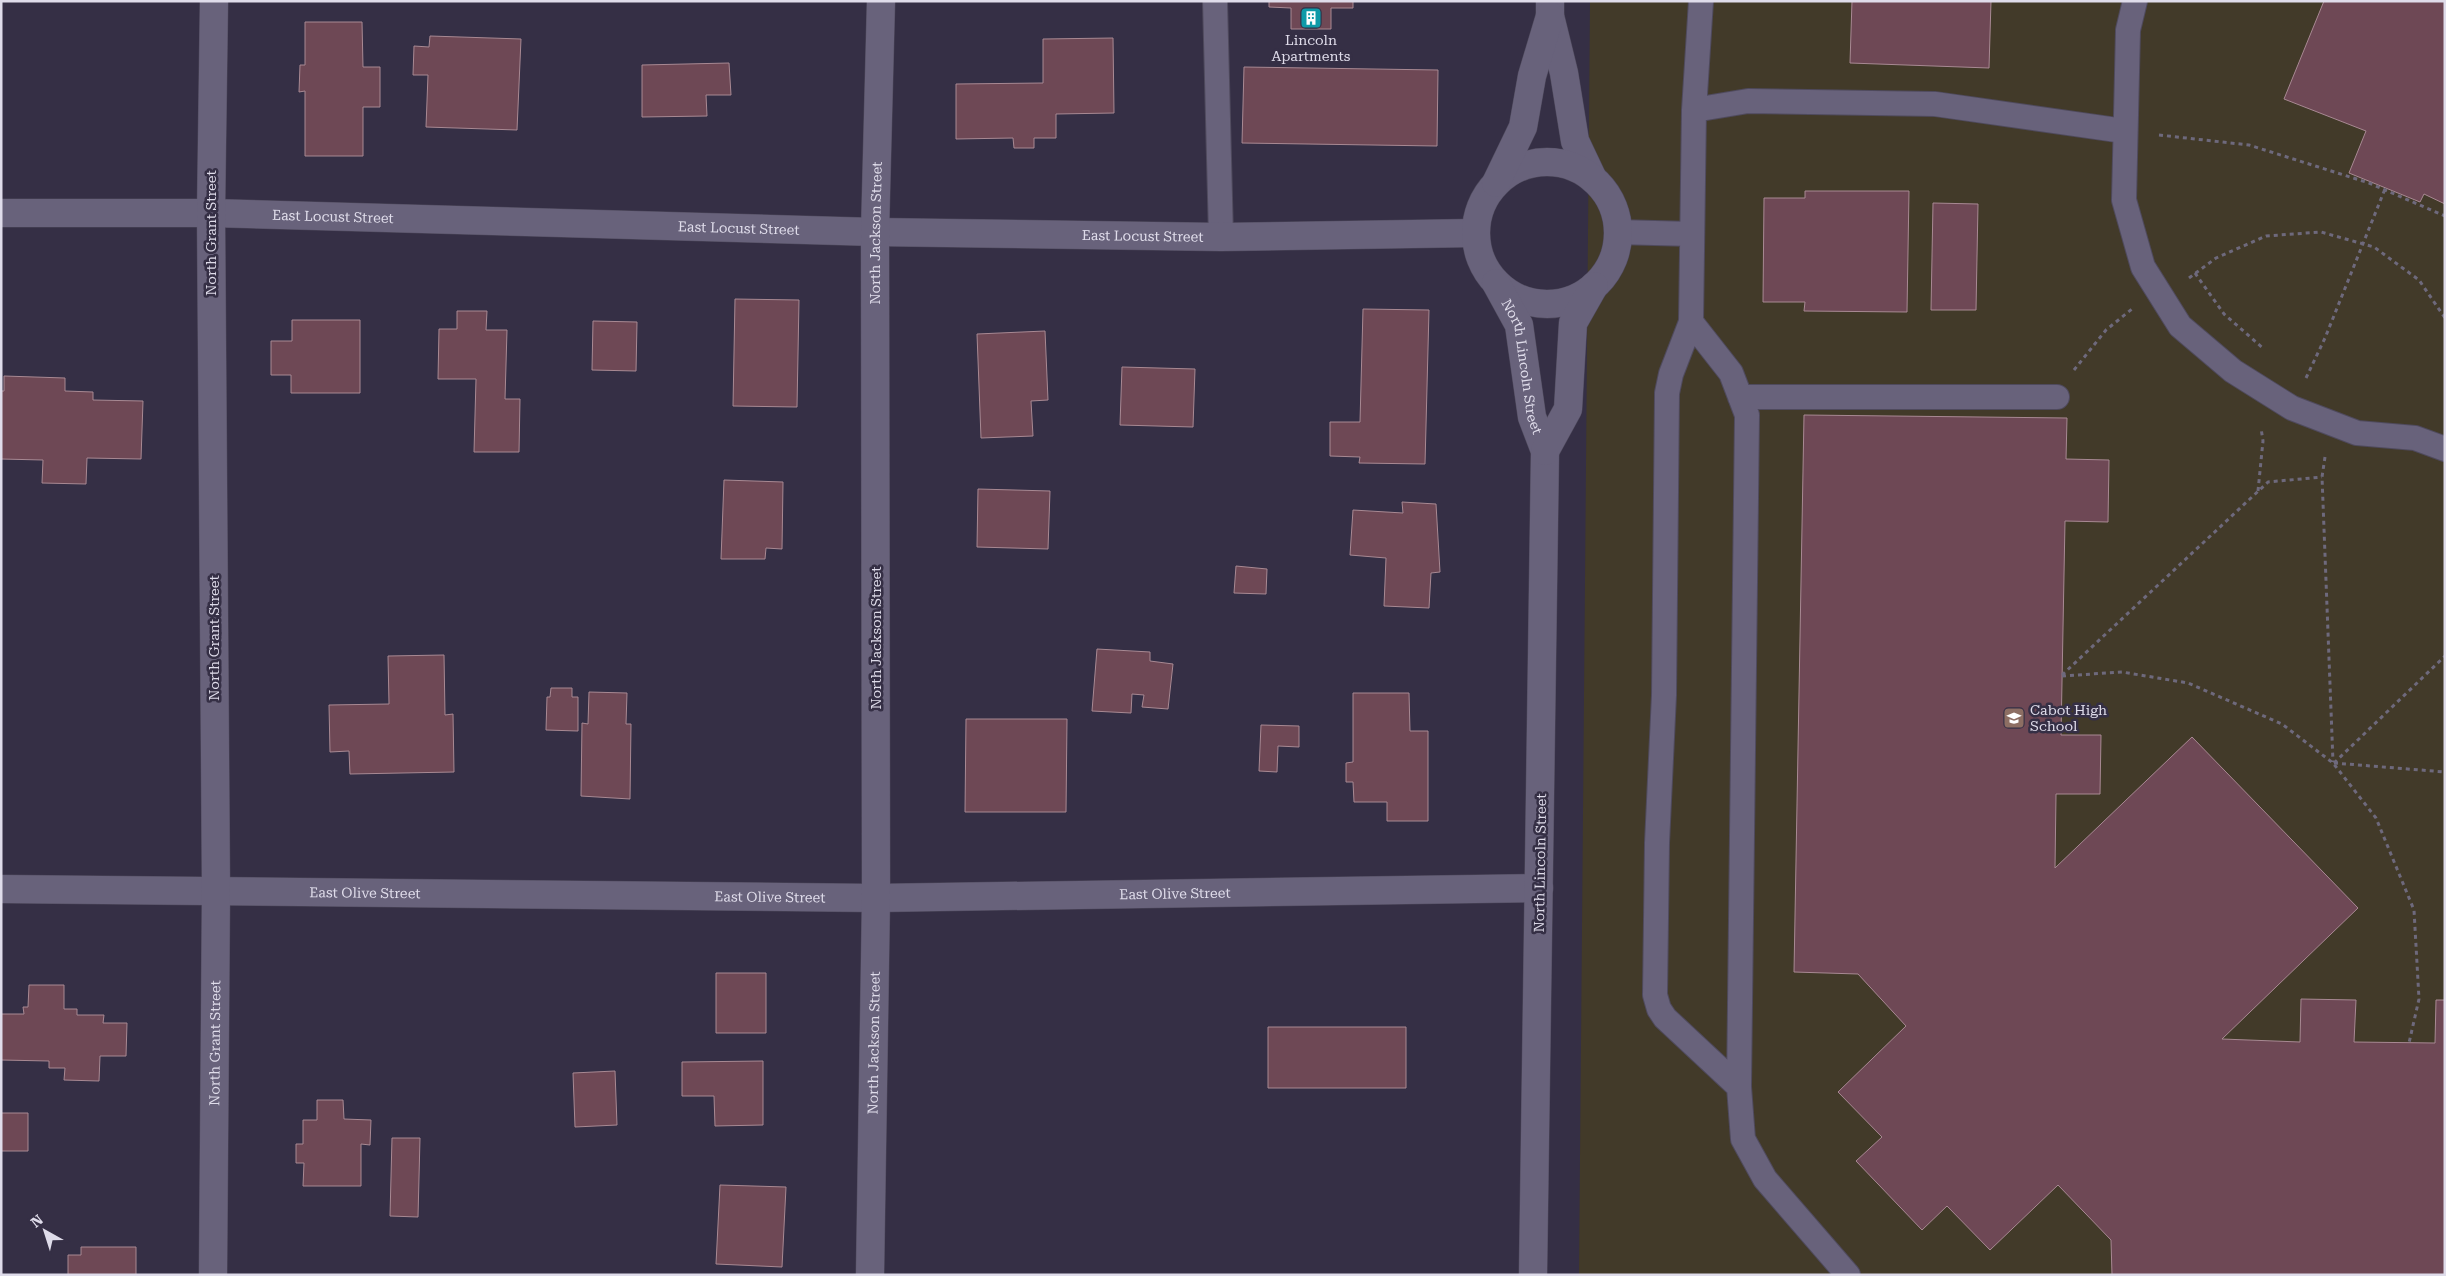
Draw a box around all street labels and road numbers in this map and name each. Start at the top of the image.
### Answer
street label: North Jackson Street [867,161,885,305]
street label: North Grant Street [203,170,219,296]
street label: East Locust Street [272,207,394,226]
street label: East Locust Street [678,218,800,238]
street label: East Locust Street [1082,227,1204,245]
street label: North Lincoln Street [1498,296,1546,436]
street label: North Jackson Street [868,567,884,709]
street label: North Grant Street [206,575,222,701]
street label: North Lincoln Street [1531,793,1549,933]
street label: East Olive Street [309,884,421,901]
street label: East Olive Street [1119,885,1231,902]
street label: East Olive Street [714,888,826,905]
street label: North Jackson Street [865,971,883,1115]
street label: North Grant Street [206,980,223,1106]

